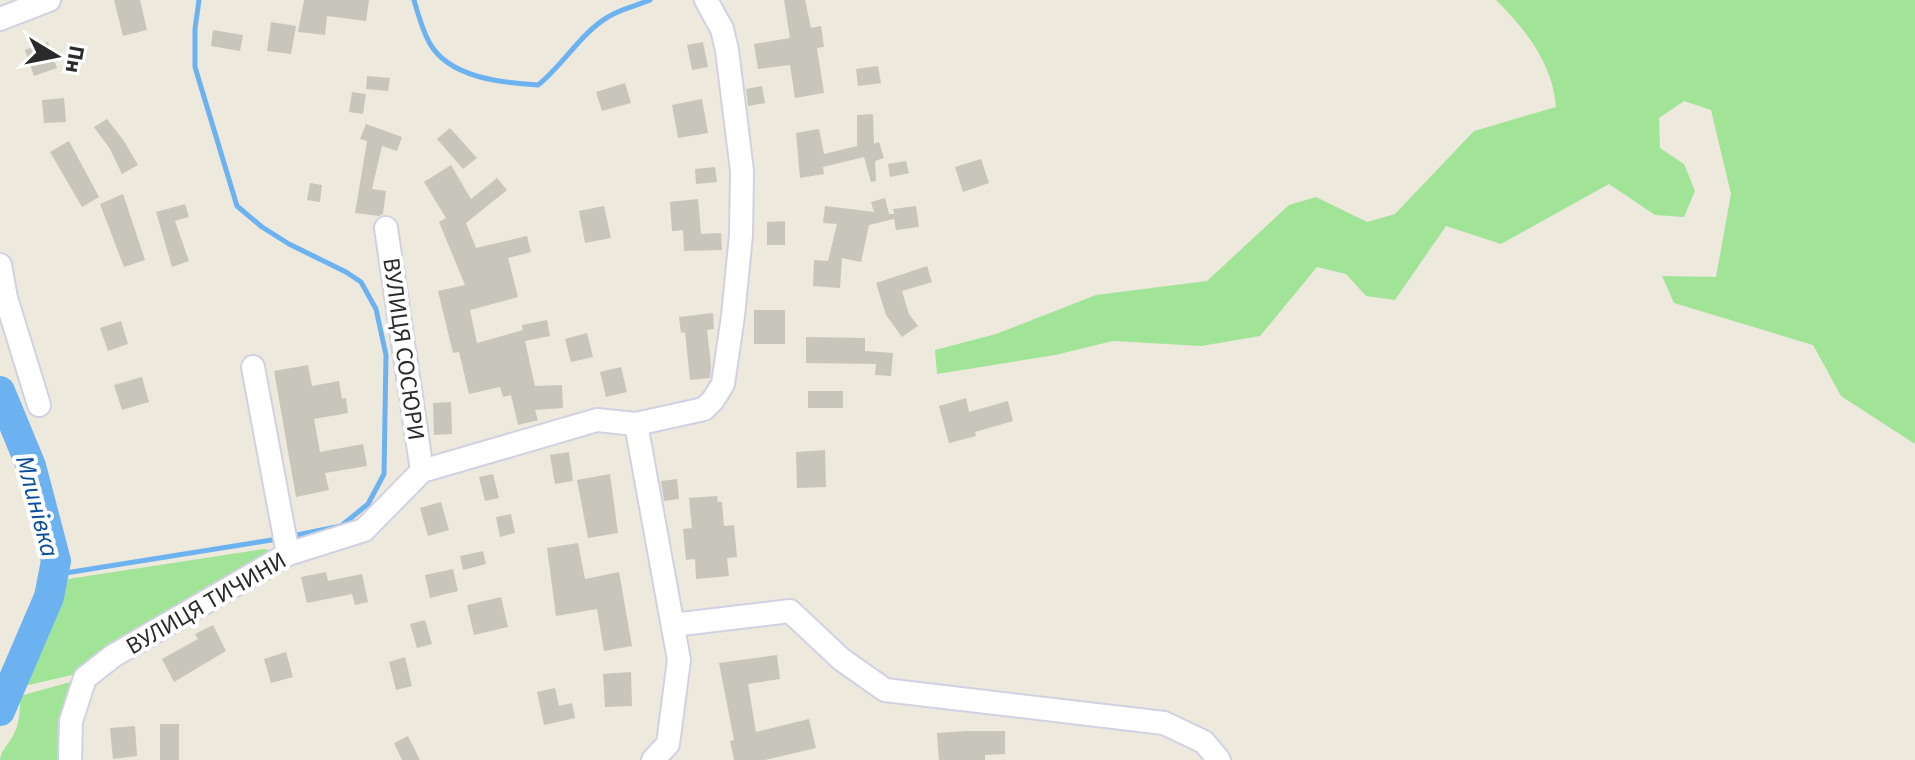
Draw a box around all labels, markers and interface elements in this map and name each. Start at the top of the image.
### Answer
north arrow [16,16,96,96]
text: Пн [57,43,93,76]
street label: ВУЛИЦЯ СОСЮРИ [373,256,434,443]
water label: Млинівка [6,451,69,561]
street label: ВУЛИЦЯ ТИЧИНИ [119,543,293,664]

